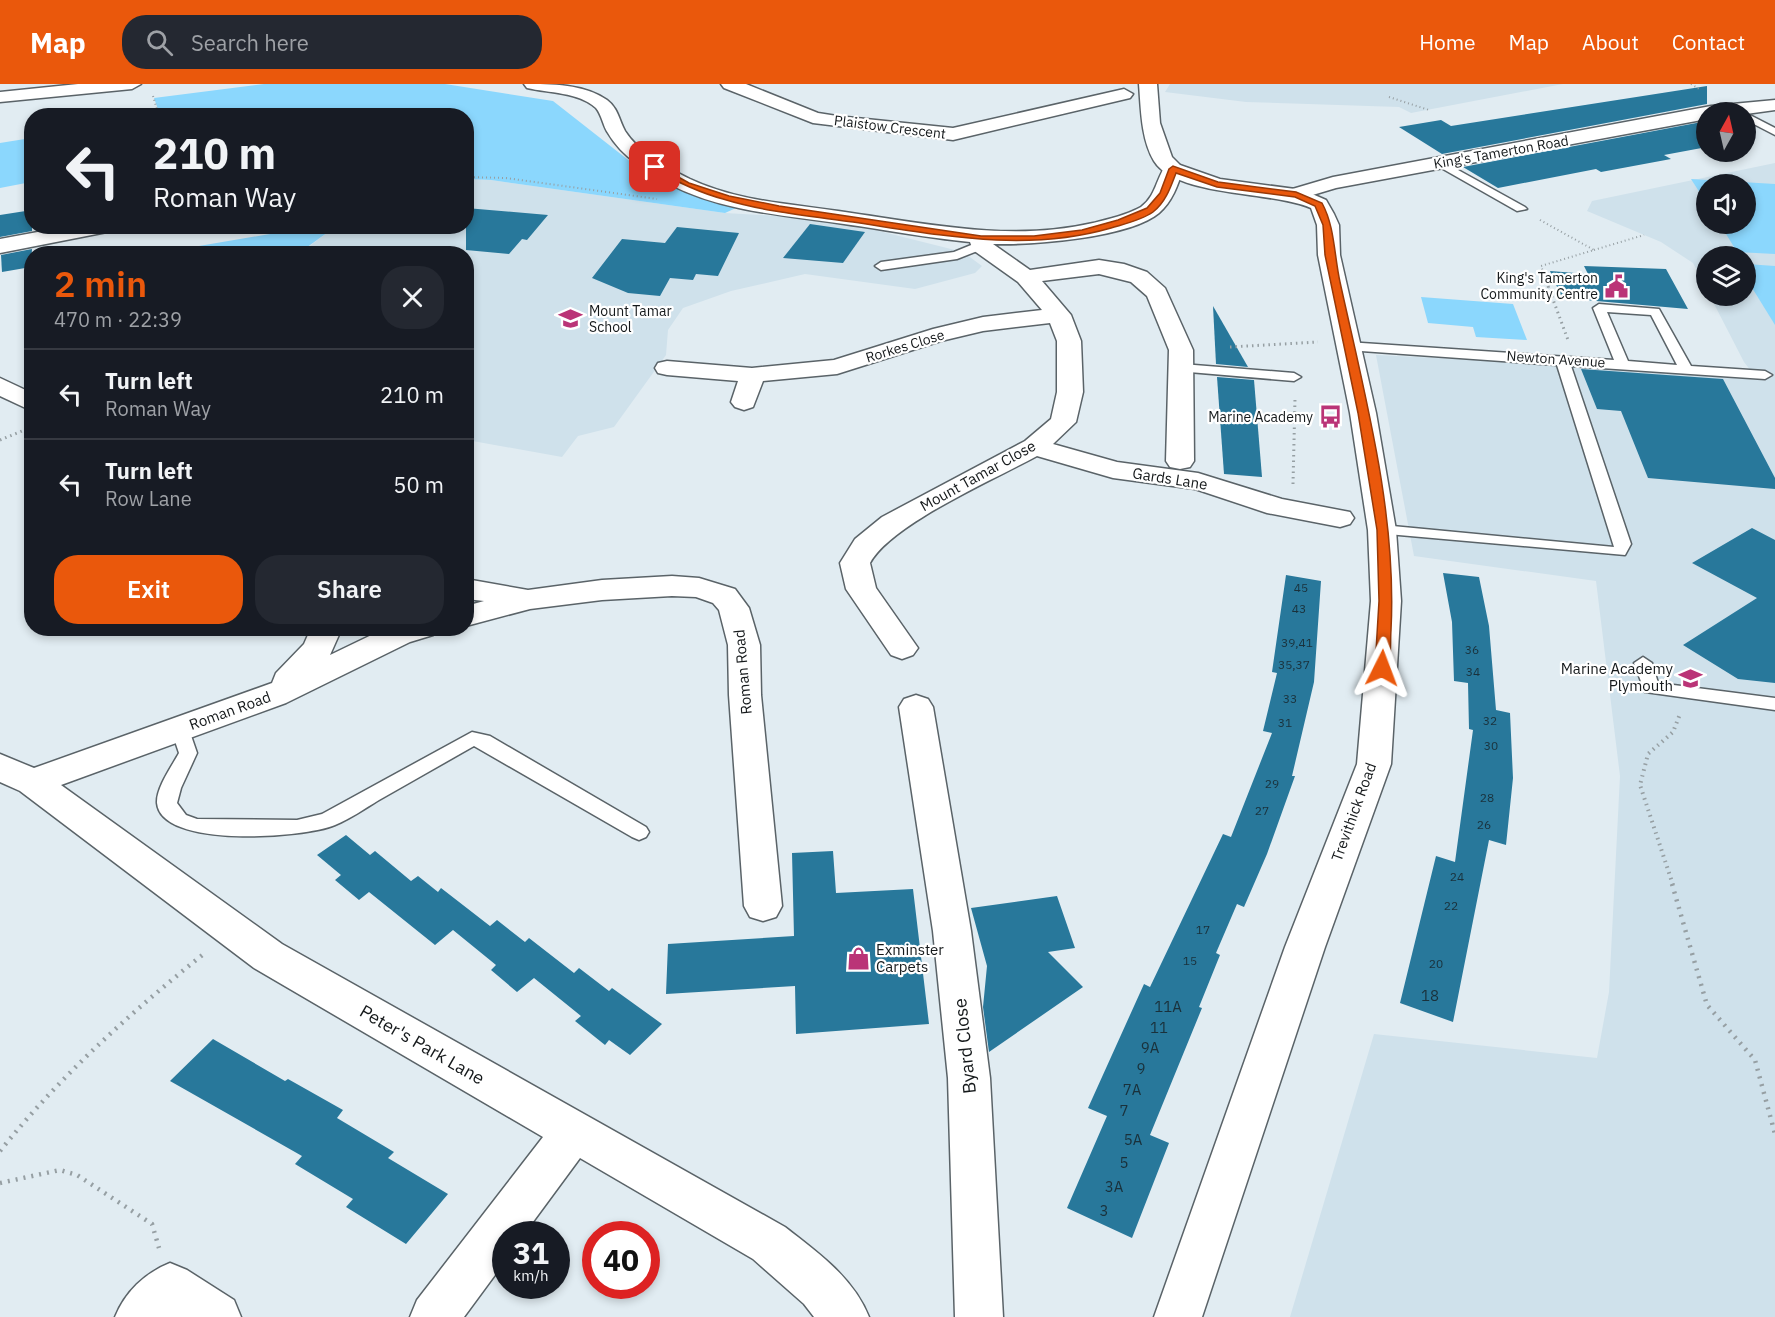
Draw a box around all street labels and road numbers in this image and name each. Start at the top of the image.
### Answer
street label: Plaistow Crescent [833,111,947,143]
street label: King's Tamerton Road [1432,131,1570,173]
street label: Rorkes Close [863,325,947,367]
street label: Newton Avenue [1506,347,1606,371]
street label: Mount Tamar Close [917,436,1039,515]
street label: Gards Lane [1131,463,1209,494]
street label: Roman Road [729,629,756,715]
street label: Roman Road [186,687,273,734]
street label: Trevithick Road [1327,760,1380,864]
street label: Byard Close [948,997,981,1095]
street label: Peter's Park Lane [356,999,489,1090]

